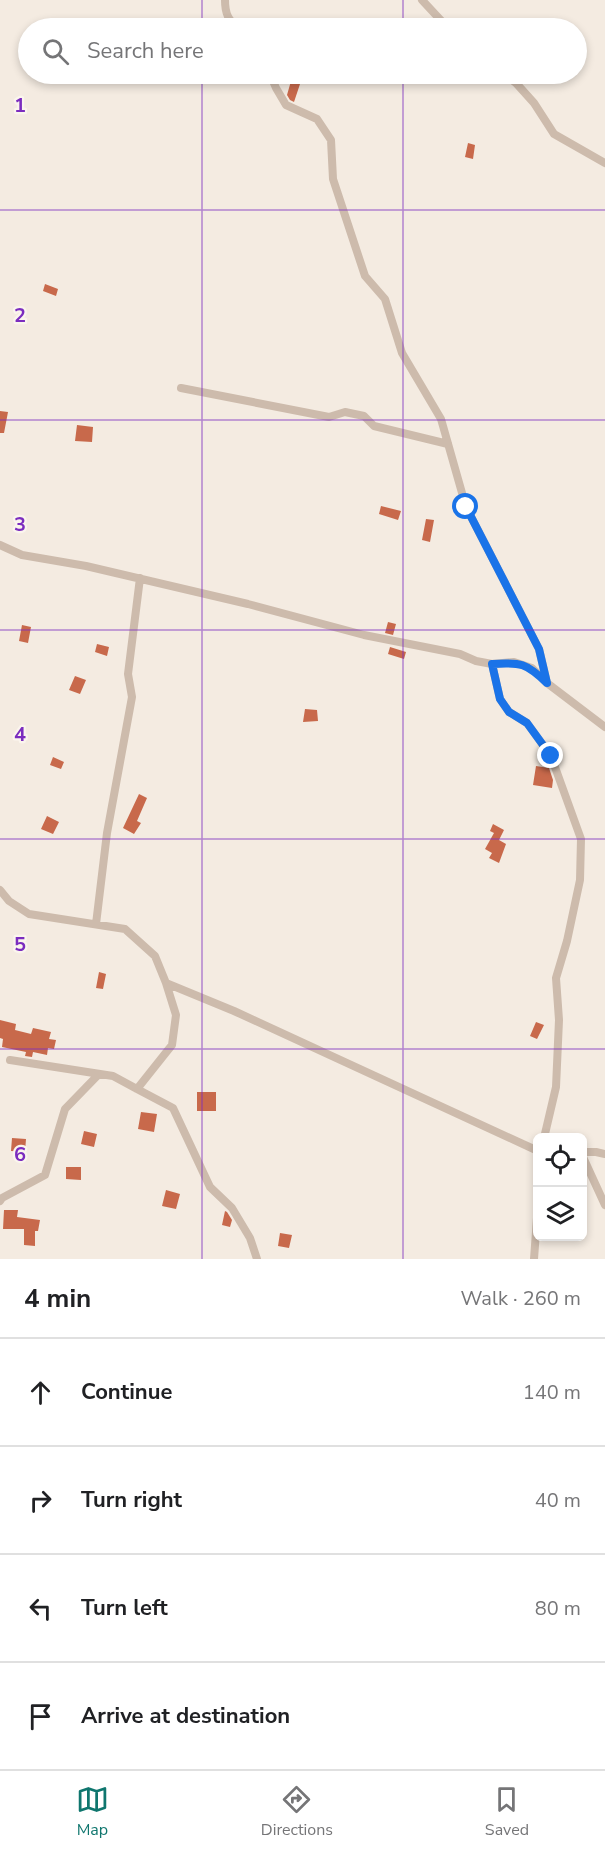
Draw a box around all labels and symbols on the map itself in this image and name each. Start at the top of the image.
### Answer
text: 1 [14,92,26,119]
text: 2 [14,302,26,329]
route start [452,493,478,519]
text: 3 [14,511,26,538]
text: 4 [14,721,26,748]
route end [537,742,563,768]
text: 5 [14,931,26,958]
text: 6 [14,1141,26,1168]

